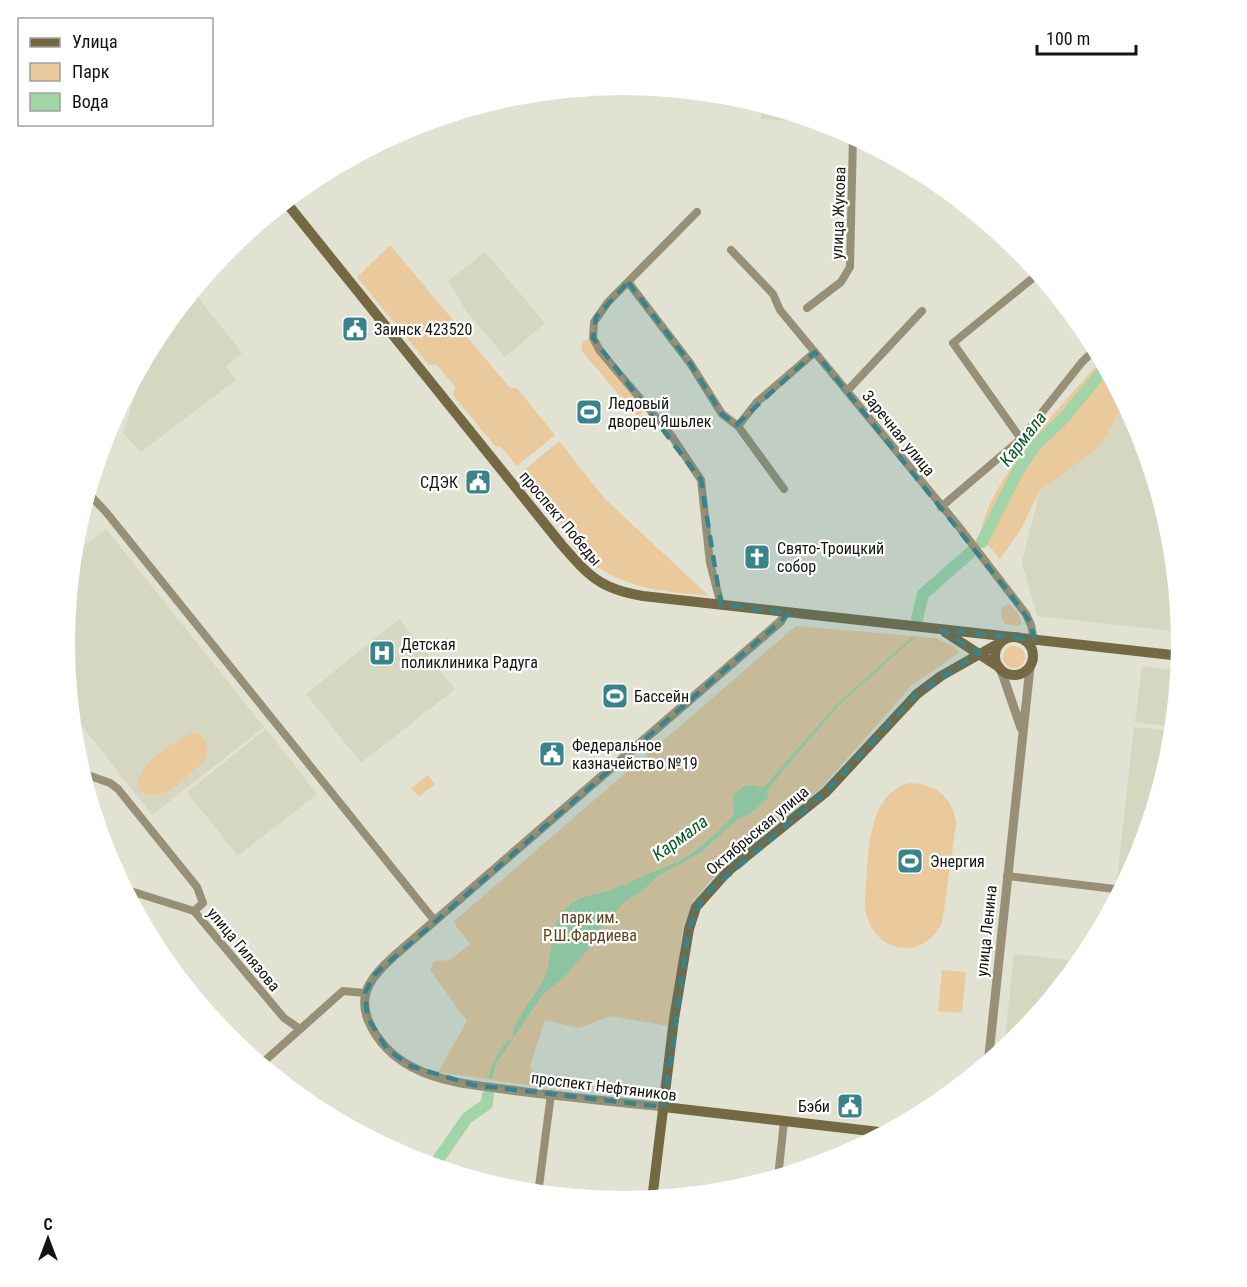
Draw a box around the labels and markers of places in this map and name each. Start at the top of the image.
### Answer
public building icon: Заинск 423520 [340,314,370,344]
place label: Заинск 423520 [374,320,472,339]
place label: Ледовый дворец Яшьлек [608,394,712,431]
sports icon: Ледовый дворец Яшьлек [574,397,604,427]
public building icon: СДЭК [463,467,493,497]
place label: СДЭК [420,473,458,492]
place label: Свято-Троицкий собор [777,539,884,576]
church icon: Свято-Троицкий собор [742,542,772,572]
place label: Детская поликлиника Радуга [401,635,538,672]
hospital icon: Детская поликлиника Радуга [367,638,397,668]
sports icon: Бассейн [600,681,630,711]
place label: Бассейн [634,687,689,706]
place label: Федеральное казначейство №19 [572,736,698,773]
public building icon: Федеральное казначейство №19 [537,739,567,769]
sports icon: Энергия [895,846,925,876]
place label: Энергия [930,852,985,871]
public building icon: Бэби [835,1091,865,1121]
place label: Бэби [798,1097,830,1116]

